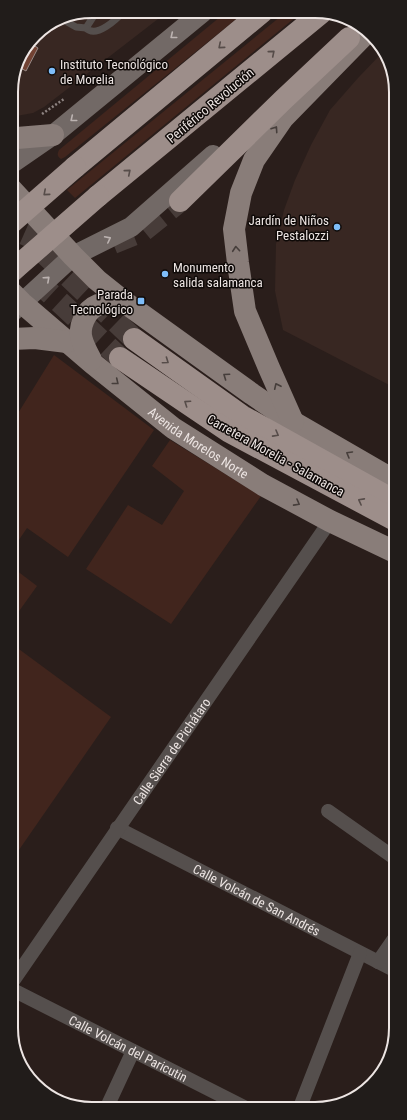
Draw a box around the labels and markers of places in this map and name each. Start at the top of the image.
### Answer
place label: Instituto Tecnológico de Morelia [60,57,168,87]
marker: Instituto Tecnológico de Morelia [47,66,57,76]
place label: Jardín de Niños Pestalozzi [249,213,329,243]
marker: Jardín de Niños Pestalozzi [332,222,342,232]
place label: Monumento salida salamanca [173,260,263,290]
marker: Monumento salida salamanca [160,269,170,279]
place label: Parada Tecnológico [71,287,133,317]
marker: Parada Tecnológico [136,296,146,306]

